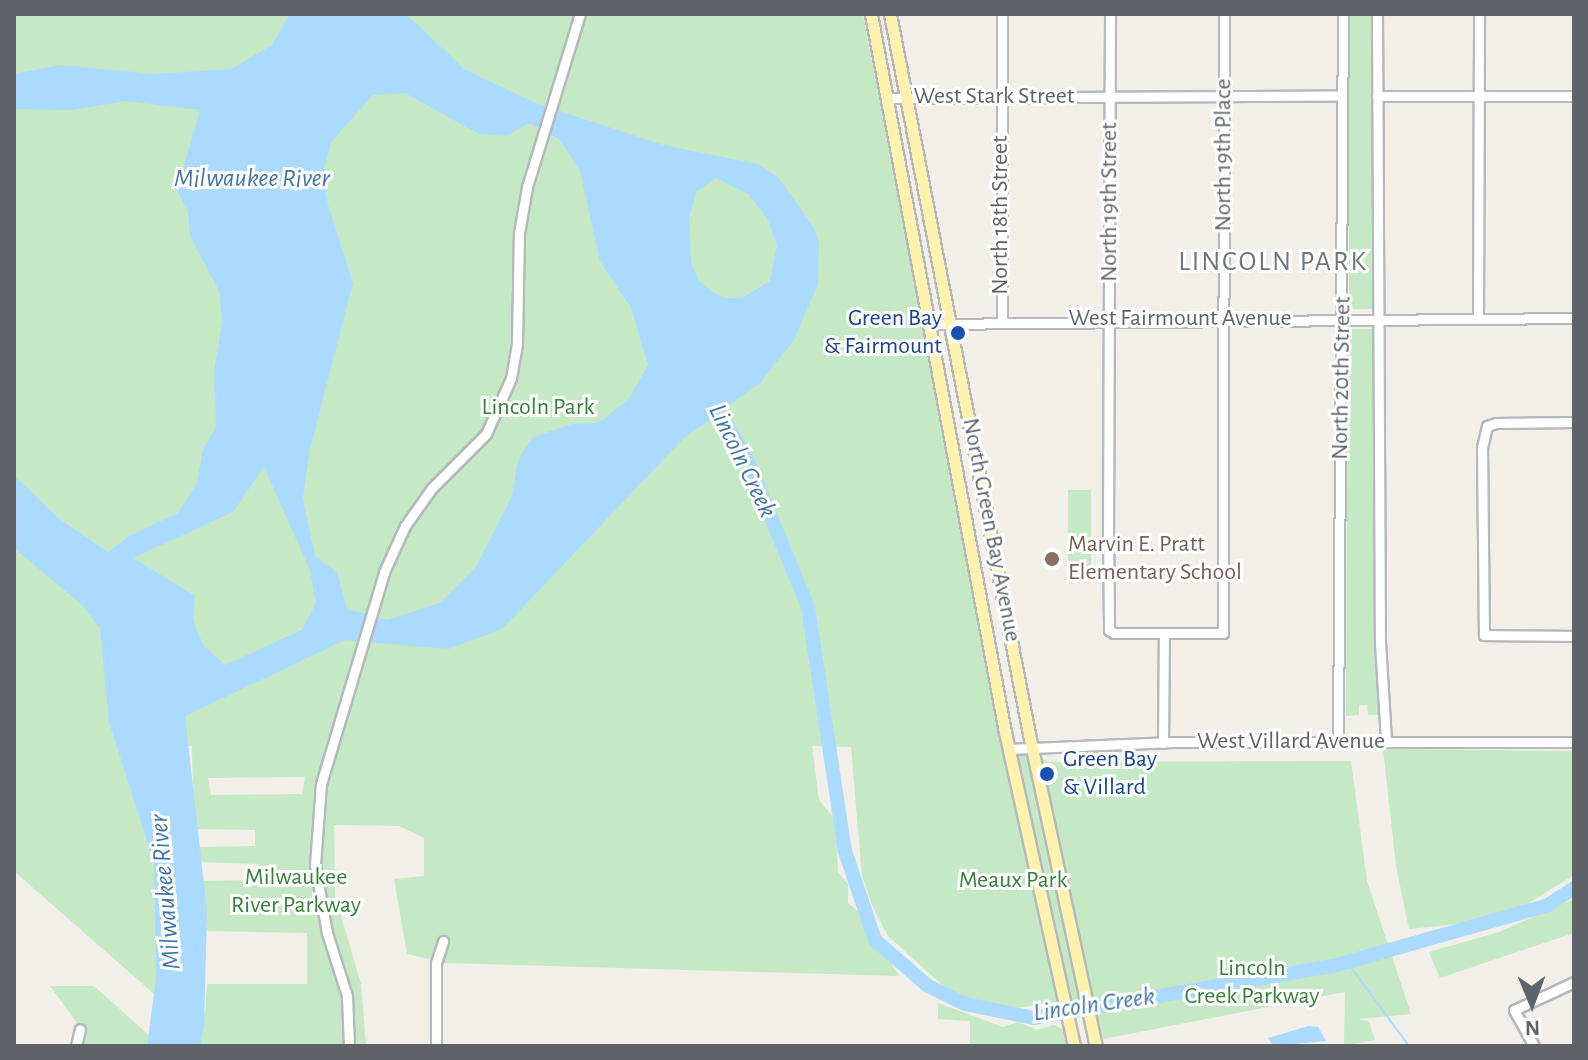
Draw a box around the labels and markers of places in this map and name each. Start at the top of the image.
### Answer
place label: Green Bay & Fairmount [824,305,942,361]
marker: Green Bay & Fairmount [949,324,967,342]
place label: Marvin E. Pratt Elementary School [1068,531,1242,587]
marker: Marvin E. Pratt Elementary School [1043,550,1061,568]
place label: Green Bay & Villard [1063,746,1157,802]
marker: Green Bay & Villard [1038,765,1056,783]

